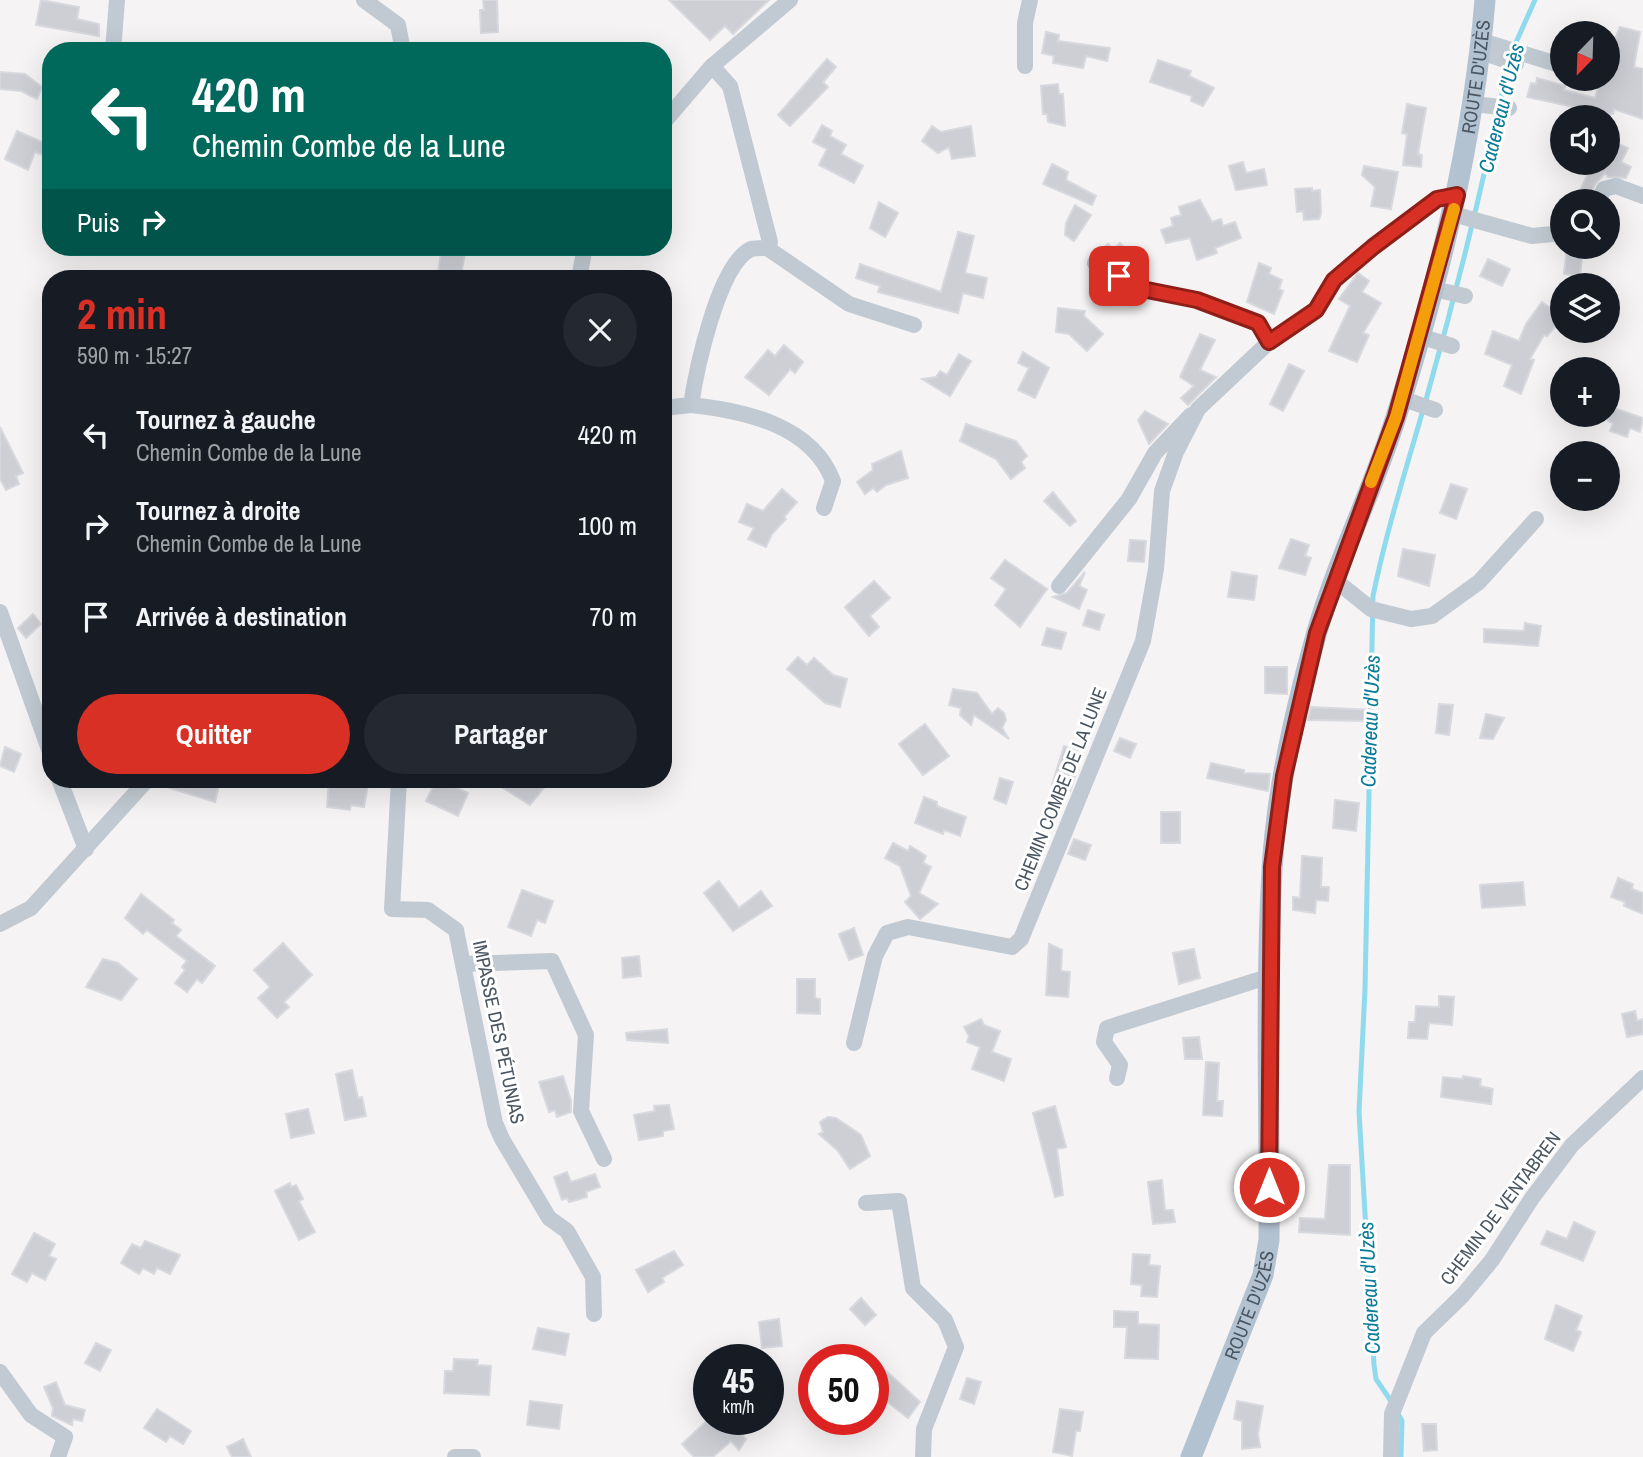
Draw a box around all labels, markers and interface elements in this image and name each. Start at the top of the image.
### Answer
street label: ROUTE D'UZÈS [1455,19,1496,136]
north arrow [1550,21,1620,91]
map controls [1550,21,1620,511]
water label: Cadereau d'Uzès [1471,40,1531,176]
text: 420 m [192,61,306,127]
icon: left [77,70,168,161]
button: sound [1550,105,1620,175]
text: Chemin Combe de la Lune [192,124,506,167]
button: search [1550,189,1620,259]
icon: right [134,203,172,241]
text: Puis [77,205,120,240]
pin [1089,246,1149,306]
icon: arrive [1100,257,1138,295]
button: layers [1550,273,1620,343]
text: 2 min [77,286,167,342]
button: close [563,293,637,367]
text: 590 m · 15:27 [77,340,192,371]
button: + [1550,357,1620,427]
text: Tournez à gauche [136,402,316,437]
icon: left [77,416,115,454]
text: 420 m [578,417,637,452]
text: Chemin Combe de la Lune [136,437,361,468]
button: − [1550,441,1620,511]
text: Tournez à droite [136,493,300,528]
icon: right [77,507,115,545]
text: 100 m [578,508,637,543]
text: Chemin Combe de la Lune [136,528,361,559]
icon: arrive [77,598,115,636]
text: Arrivée à destination [136,599,347,634]
text: 70 m [590,599,637,634]
water label: Cadereau d'Uzès [1353,654,1387,788]
street label: CHEMIN COMBE DE LA LUNE [1007,683,1113,895]
button: Quitter [77,694,350,774]
button: Partager [364,694,637,774]
street label: IMPASSE DES PÉTUNIAS [467,938,531,1126]
street label: CHEMIN DE VENTABREN [1434,1126,1566,1290]
position arrow [1232,1150,1306,1224]
water label: Cadereau d'Uzès [1351,1221,1387,1355]
street label: ROUTE D'UZÈS [1218,1249,1280,1364]
speed limit sign: 50 [798,1344,889,1435]
text: 45 [723,1357,754,1404]
text: km/h [723,1394,755,1419]

